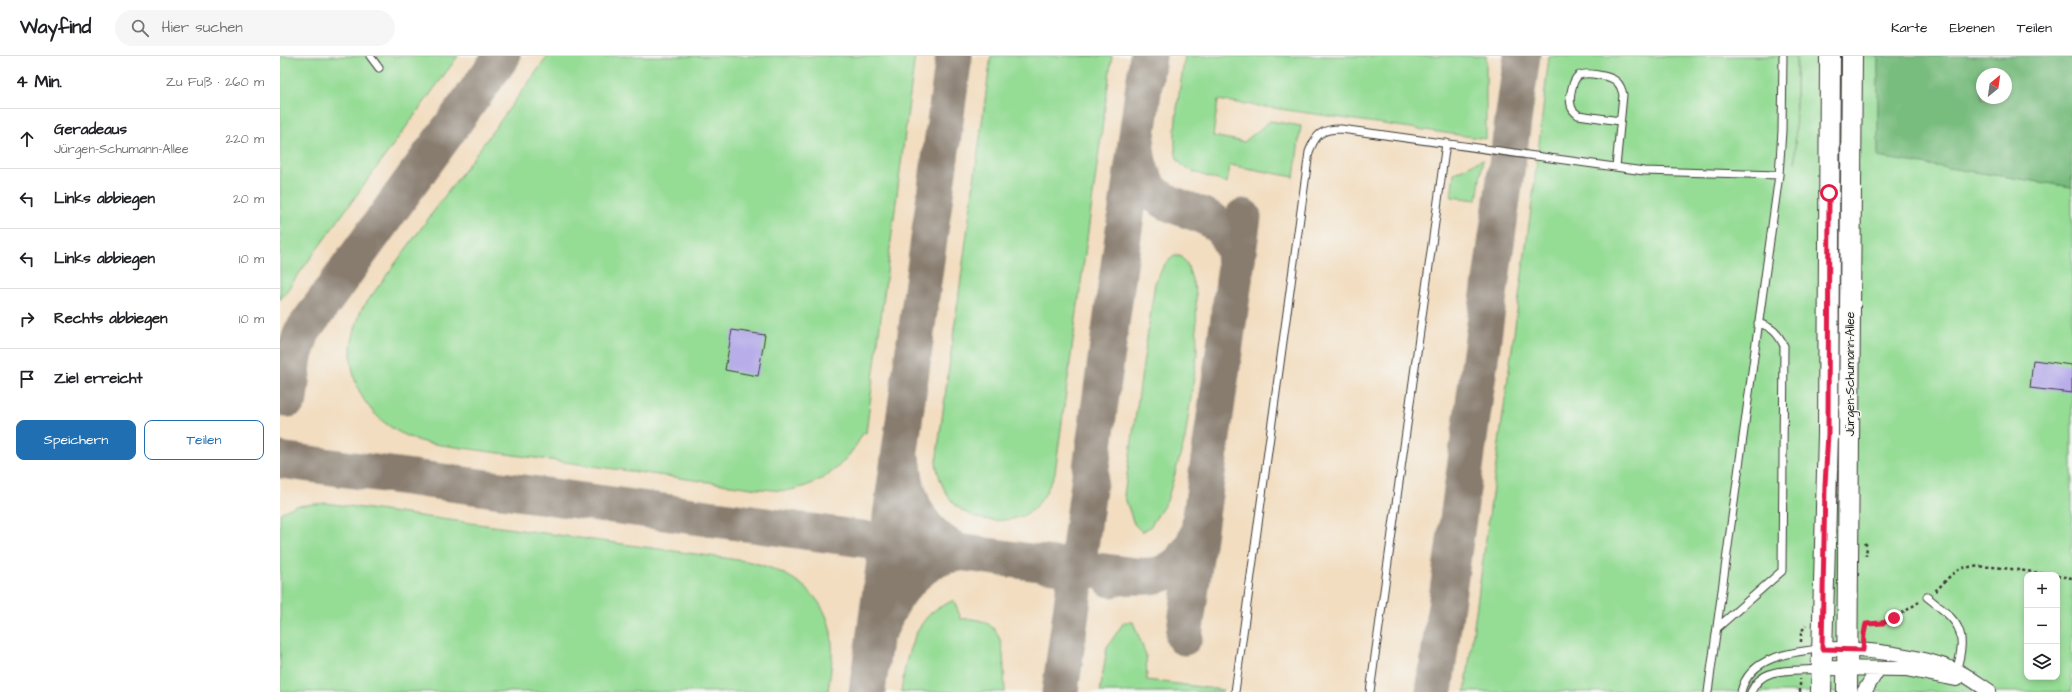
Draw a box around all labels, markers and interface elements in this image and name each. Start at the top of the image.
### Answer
search box [115,10,395,46]
text: Wayfind [20,14,91,41]
icon: search [129,17,151,39]
text: Hier suchen [161,17,243,38]
text: Karte [1891,18,1928,38]
text: Ebenen [1950,18,1995,38]
text: Teilen [2017,18,2052,38]
north arrow [1976,68,2012,104]
text: 4 Min. [16,70,62,94]
text: Zu Fuß · 260 m [166,73,264,91]
text: Geradeaus [54,119,127,140]
icon: ahead [16,128,38,150]
text: 220 m [226,130,264,148]
text: Jürgen-Schumann-Allee [54,140,189,158]
route start [1820,184,1838,202]
icon: left [16,188,38,210]
text: Links abbiegen [54,188,155,209]
text: 20 m [233,190,264,208]
icon: left [16,248,38,270]
text: Links abbiegen [54,248,155,269]
text: 10 m [239,250,264,268]
icon: right [16,308,38,330]
text: Rechts abbiegen [54,308,168,329]
text: 10 m [239,310,264,328]
street label: Jürgen-Schumann-Allee [1842,311,1860,436]
icon: arrive [16,368,38,390]
text: Ziel erreicht [54,368,143,389]
button: Speichern [16,420,136,460]
button: Teilen [144,420,264,460]
map controls [2024,572,2060,680]
button: + [2024,572,2060,608]
button: − [2024,608,2060,644]
route end [1885,609,1903,627]
button: layers [2024,644,2060,680]

